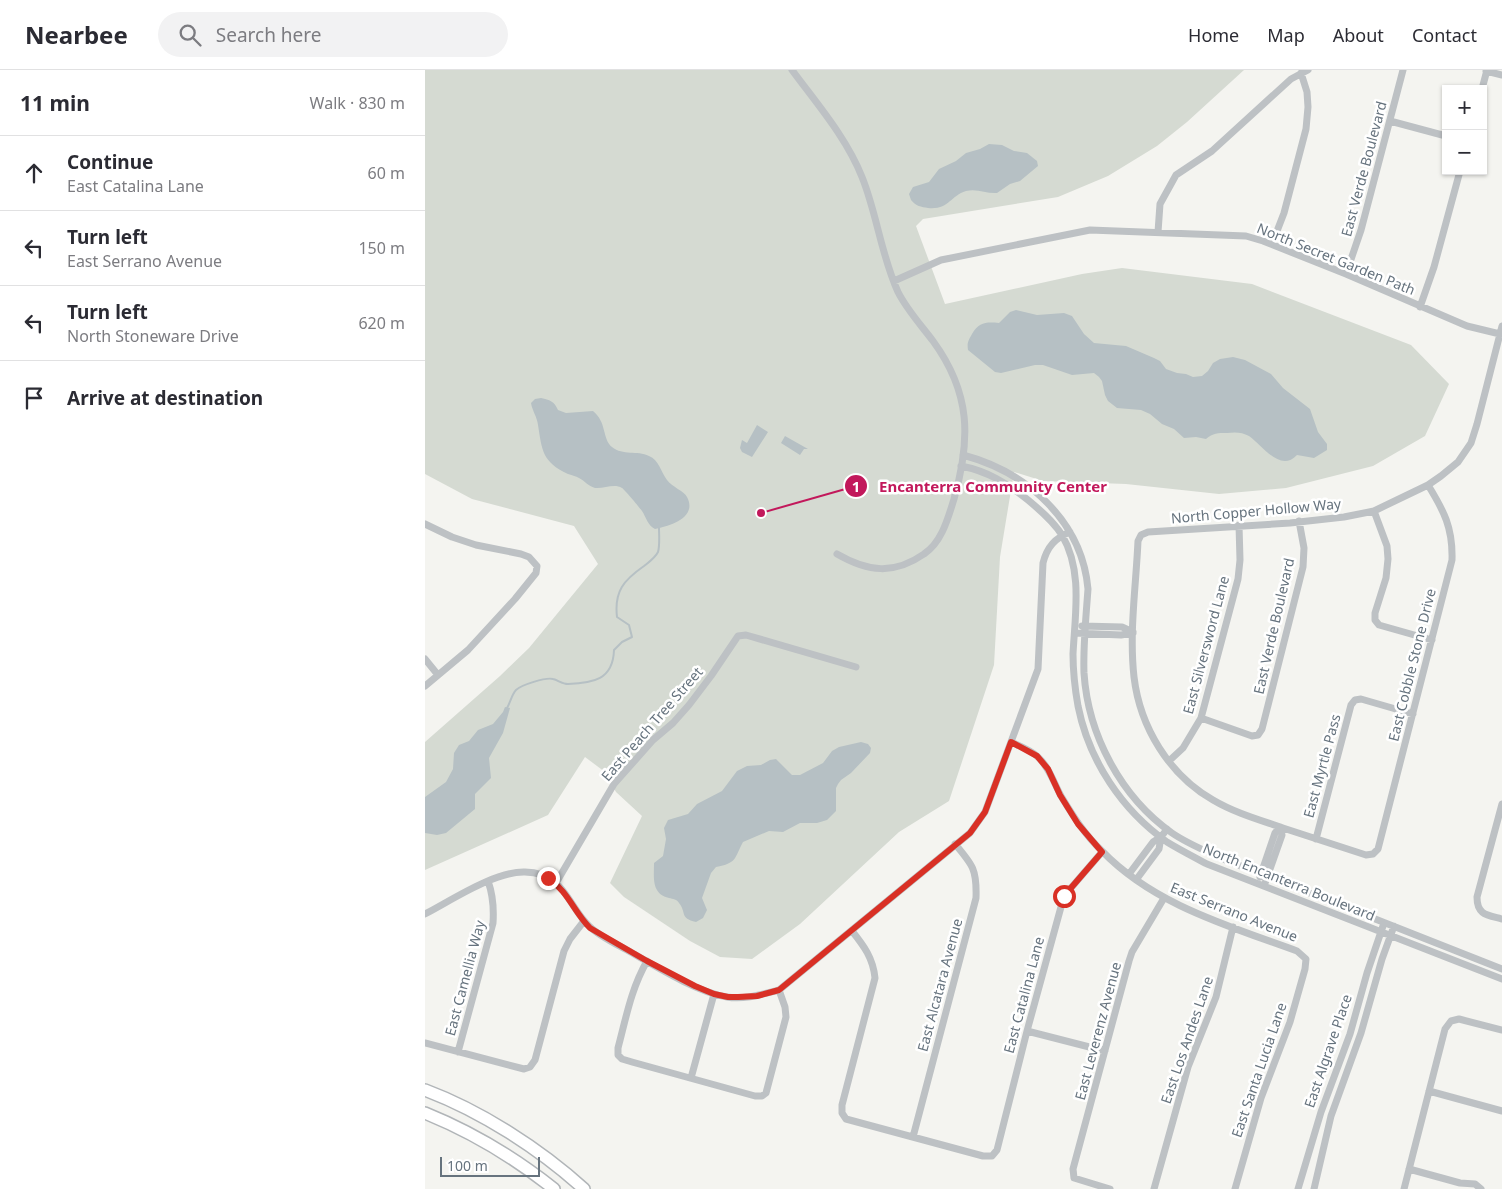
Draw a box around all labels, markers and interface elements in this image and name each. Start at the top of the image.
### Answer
search box [158,12,508,57]
text: Nearbee [25,18,128,51]
icon: search [176,21,204,49]
text: Search here [216,22,322,48]
text: Home [1188,23,1239,47]
text: Map [1267,23,1305,47]
text: About [1333,23,1384,47]
text: Contact [1412,23,1477,47]
map controls [1442,85,1487,175]
button: + [1442,85,1487,130]
text: 11 min [20,89,90,117]
text: Walk · 830 m [310,92,405,114]
street label: East Verde Boulevard [1336,99,1391,239]
button: − [1442,130,1487,175]
text: Continue [67,149,153,175]
icon: ahead [20,159,48,187]
text: 60 m [368,162,405,184]
text: East Catalina Lane [67,175,204,197]
street label: North Secret Garden Path [1254,218,1418,299]
text: Turn left [67,224,148,250]
icon: left [20,234,48,262]
text: 150 m [358,237,405,259]
text: East Serrano Avenue [67,250,222,272]
text: Turn left [67,299,148,325]
icon: left [20,309,48,337]
text: 620 m [358,312,405,334]
text: North Stoneware Drive [67,325,239,347]
icon: arrive [20,384,48,412]
text: Arrive at destination [67,385,263,411]
callout: Encanterra Community Center [844,471,1117,501]
text: 1 [852,476,860,496]
text: Encanterra Community Center [879,476,1107,496]
street label: North Copper Hollow Way [1170,494,1343,527]
street label: East Verde Boulevard [1249,556,1298,696]
street label: East Silversword Lane [1178,574,1233,716]
street label: East Cobble Stone Drive [1383,586,1440,743]
street label: East Peach Tree Street [597,663,706,785]
street label: East Myrtle Pass [1299,712,1345,820]
street label: North Encanterra Boulevard [1200,838,1378,925]
route end [537,867,560,890]
street label: East Serrano Avenue [1168,877,1301,946]
route start [1053,885,1076,908]
street label: East Alcatara Avenue [913,916,966,1054]
street label: East Camellia Way [440,917,489,1038]
street label: East Catalina Lane [999,934,1048,1055]
street label: East Leverenz Avenue [1070,960,1125,1102]
street label: East Los Andes Lane [1156,974,1217,1106]
street label: East Algrave Place [1299,992,1356,1110]
street label: East Santa Lucia Lane [1227,1000,1291,1140]
scale bar [440,1154,540,1177]
text: 100 m [447,1156,488,1175]

